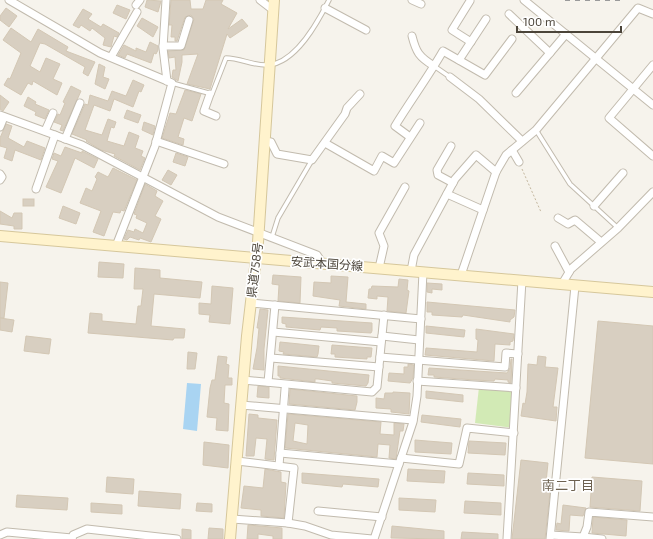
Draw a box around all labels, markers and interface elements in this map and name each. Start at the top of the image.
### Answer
scale bar [517,8,621,34]
text: 100 m [523,14,555,28]
street label: 県道758号 [244,241,264,298]
street label: 安武本国分線 [291,254,363,272]
district label: 南二丁目 [542,477,594,493]

